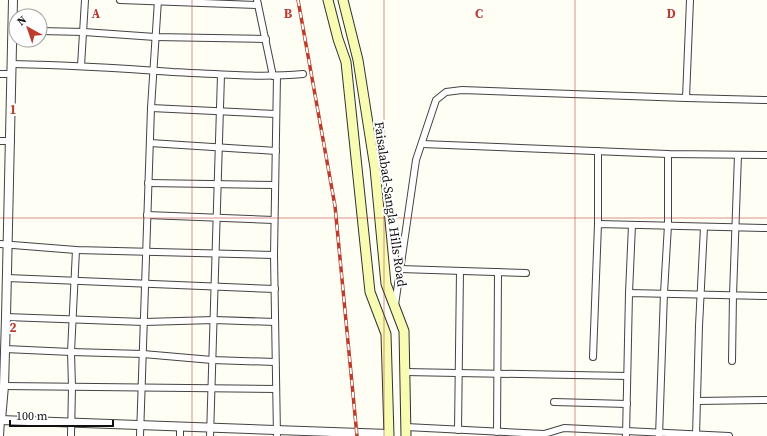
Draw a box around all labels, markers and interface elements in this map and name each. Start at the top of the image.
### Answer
text: A [92,5,101,22]
text: B [284,5,293,22]
text: C [475,5,483,22]
text: D [666,5,676,22]
north arrow [8,8,48,48]
text: N [14,12,30,29]
text: 1 [9,101,17,118]
street label: Faisalabad-Sangla Hills Road [370,120,411,288]
text: 2 [9,319,17,336]
scale bar [10,402,113,428]
text: 100 m [16,408,48,424]

